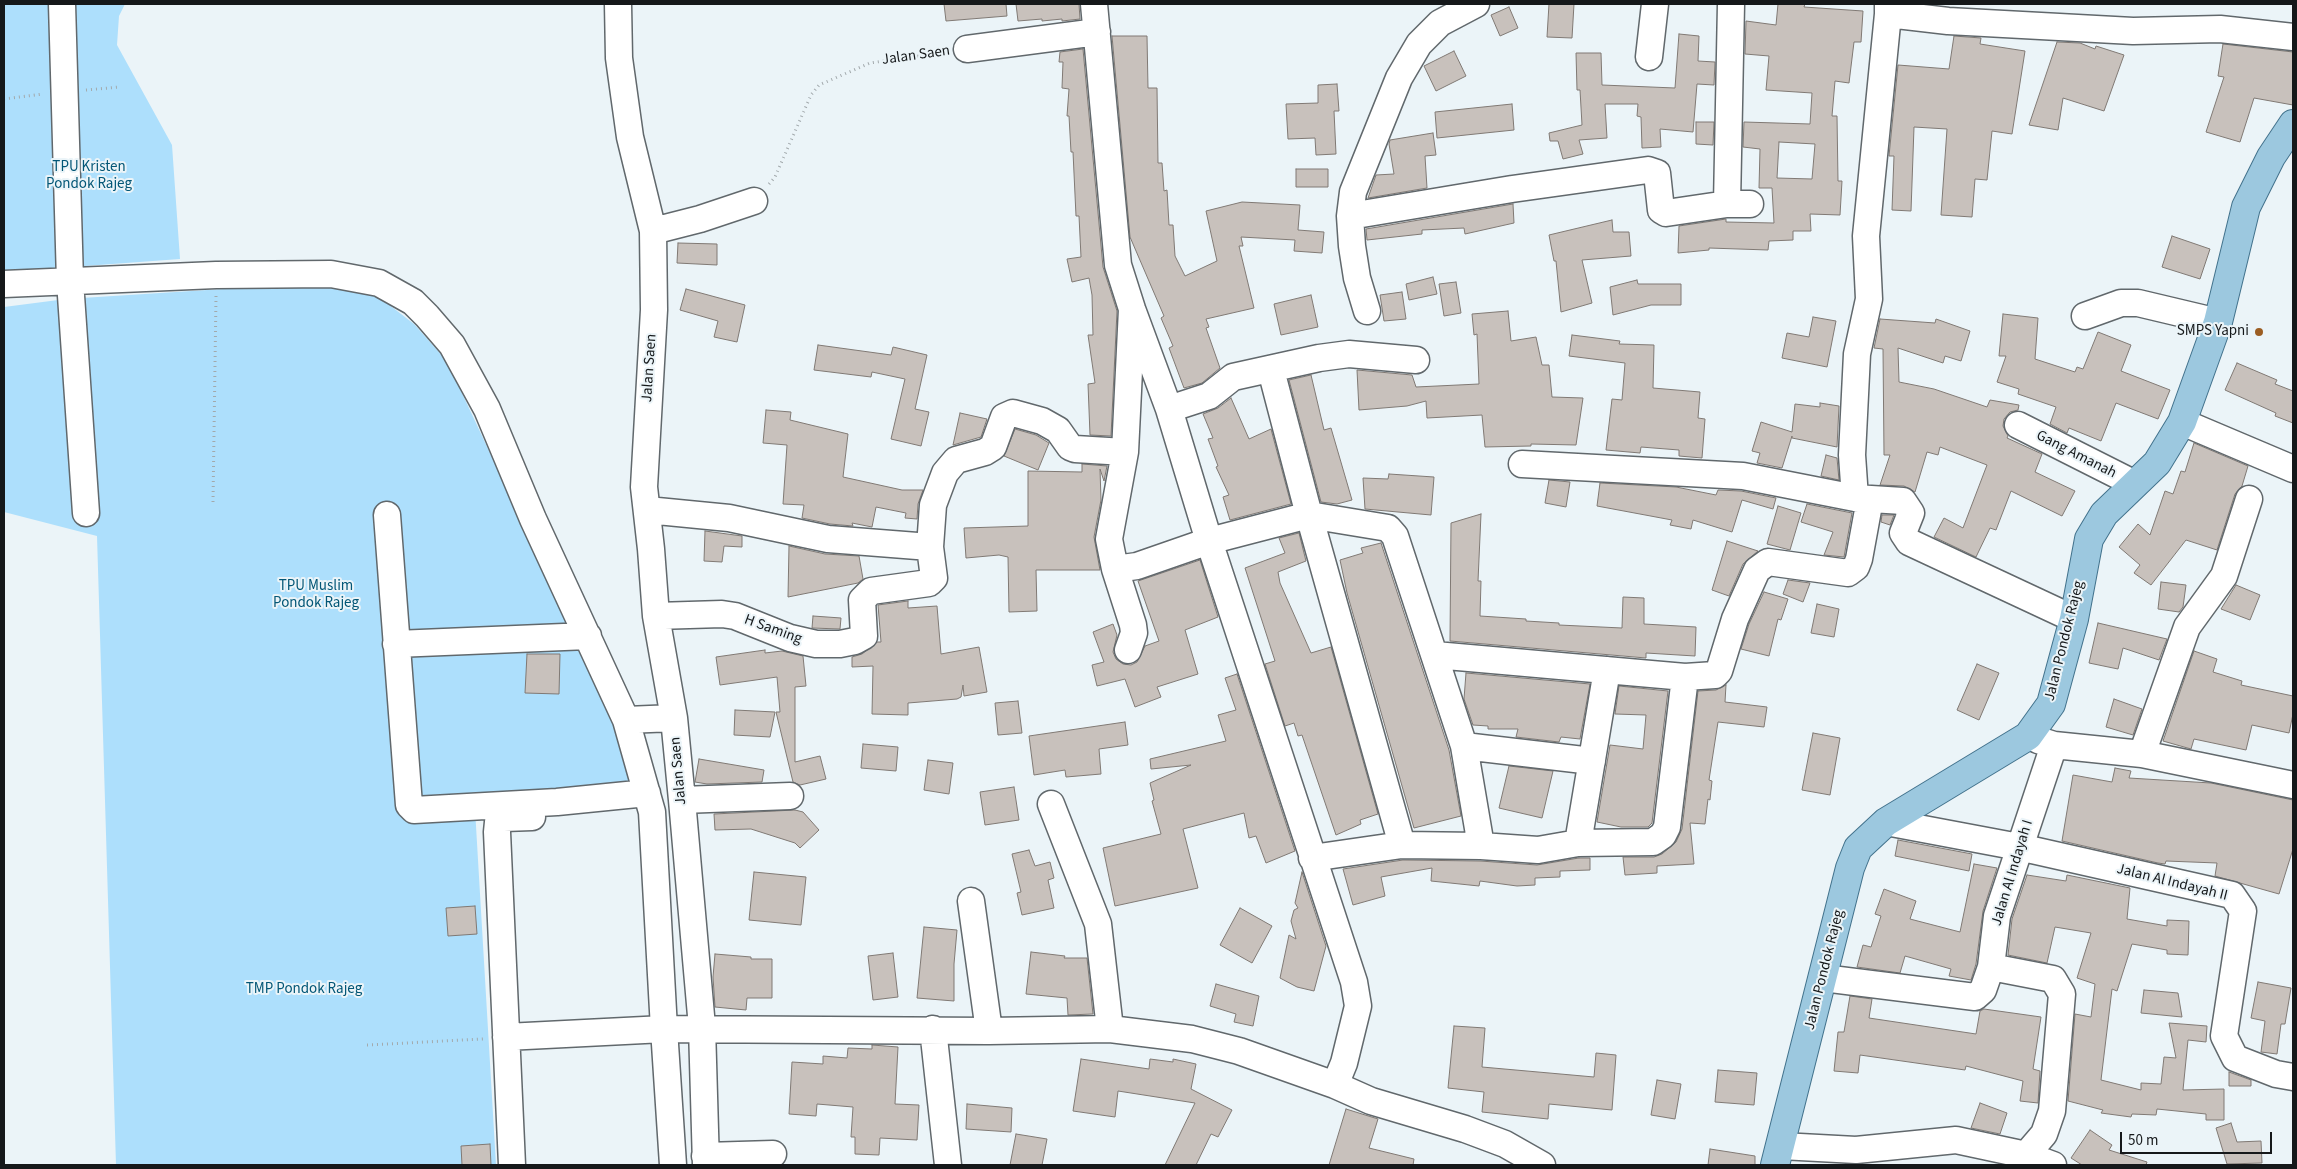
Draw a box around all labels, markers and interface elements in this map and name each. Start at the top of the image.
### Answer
street label: Jalan Saen [881,42,951,70]
park label: TPU Kristen Pondok Rajeg [46,159,132,194]
place label: SMPS Yapni [2177,323,2249,341]
marker: SMPS Yapni [2253,326,2265,338]
street label: Jalan Saen [639,333,661,403]
street label: Gang Amanah [2033,427,2119,483]
park label: TPU Muslim Pondok Rajeg [273,578,359,613]
street label: Jalan Pondok Rajeg [2041,579,2089,703]
street label: H Saming [742,611,804,649]
street label: Jalan Saen [667,736,691,806]
street label: Jalan Al Indayah I [1988,818,2038,928]
street label: Jalan Al Indayah II [2115,861,2229,905]
street label: Jalan Pondok Rajeg [1801,908,1849,1032]
park label: TMP Pondok Rajeg [246,981,362,999]
scale bar [2122,1122,2274,1154]
text: 50 m [2128,1130,2158,1151]

